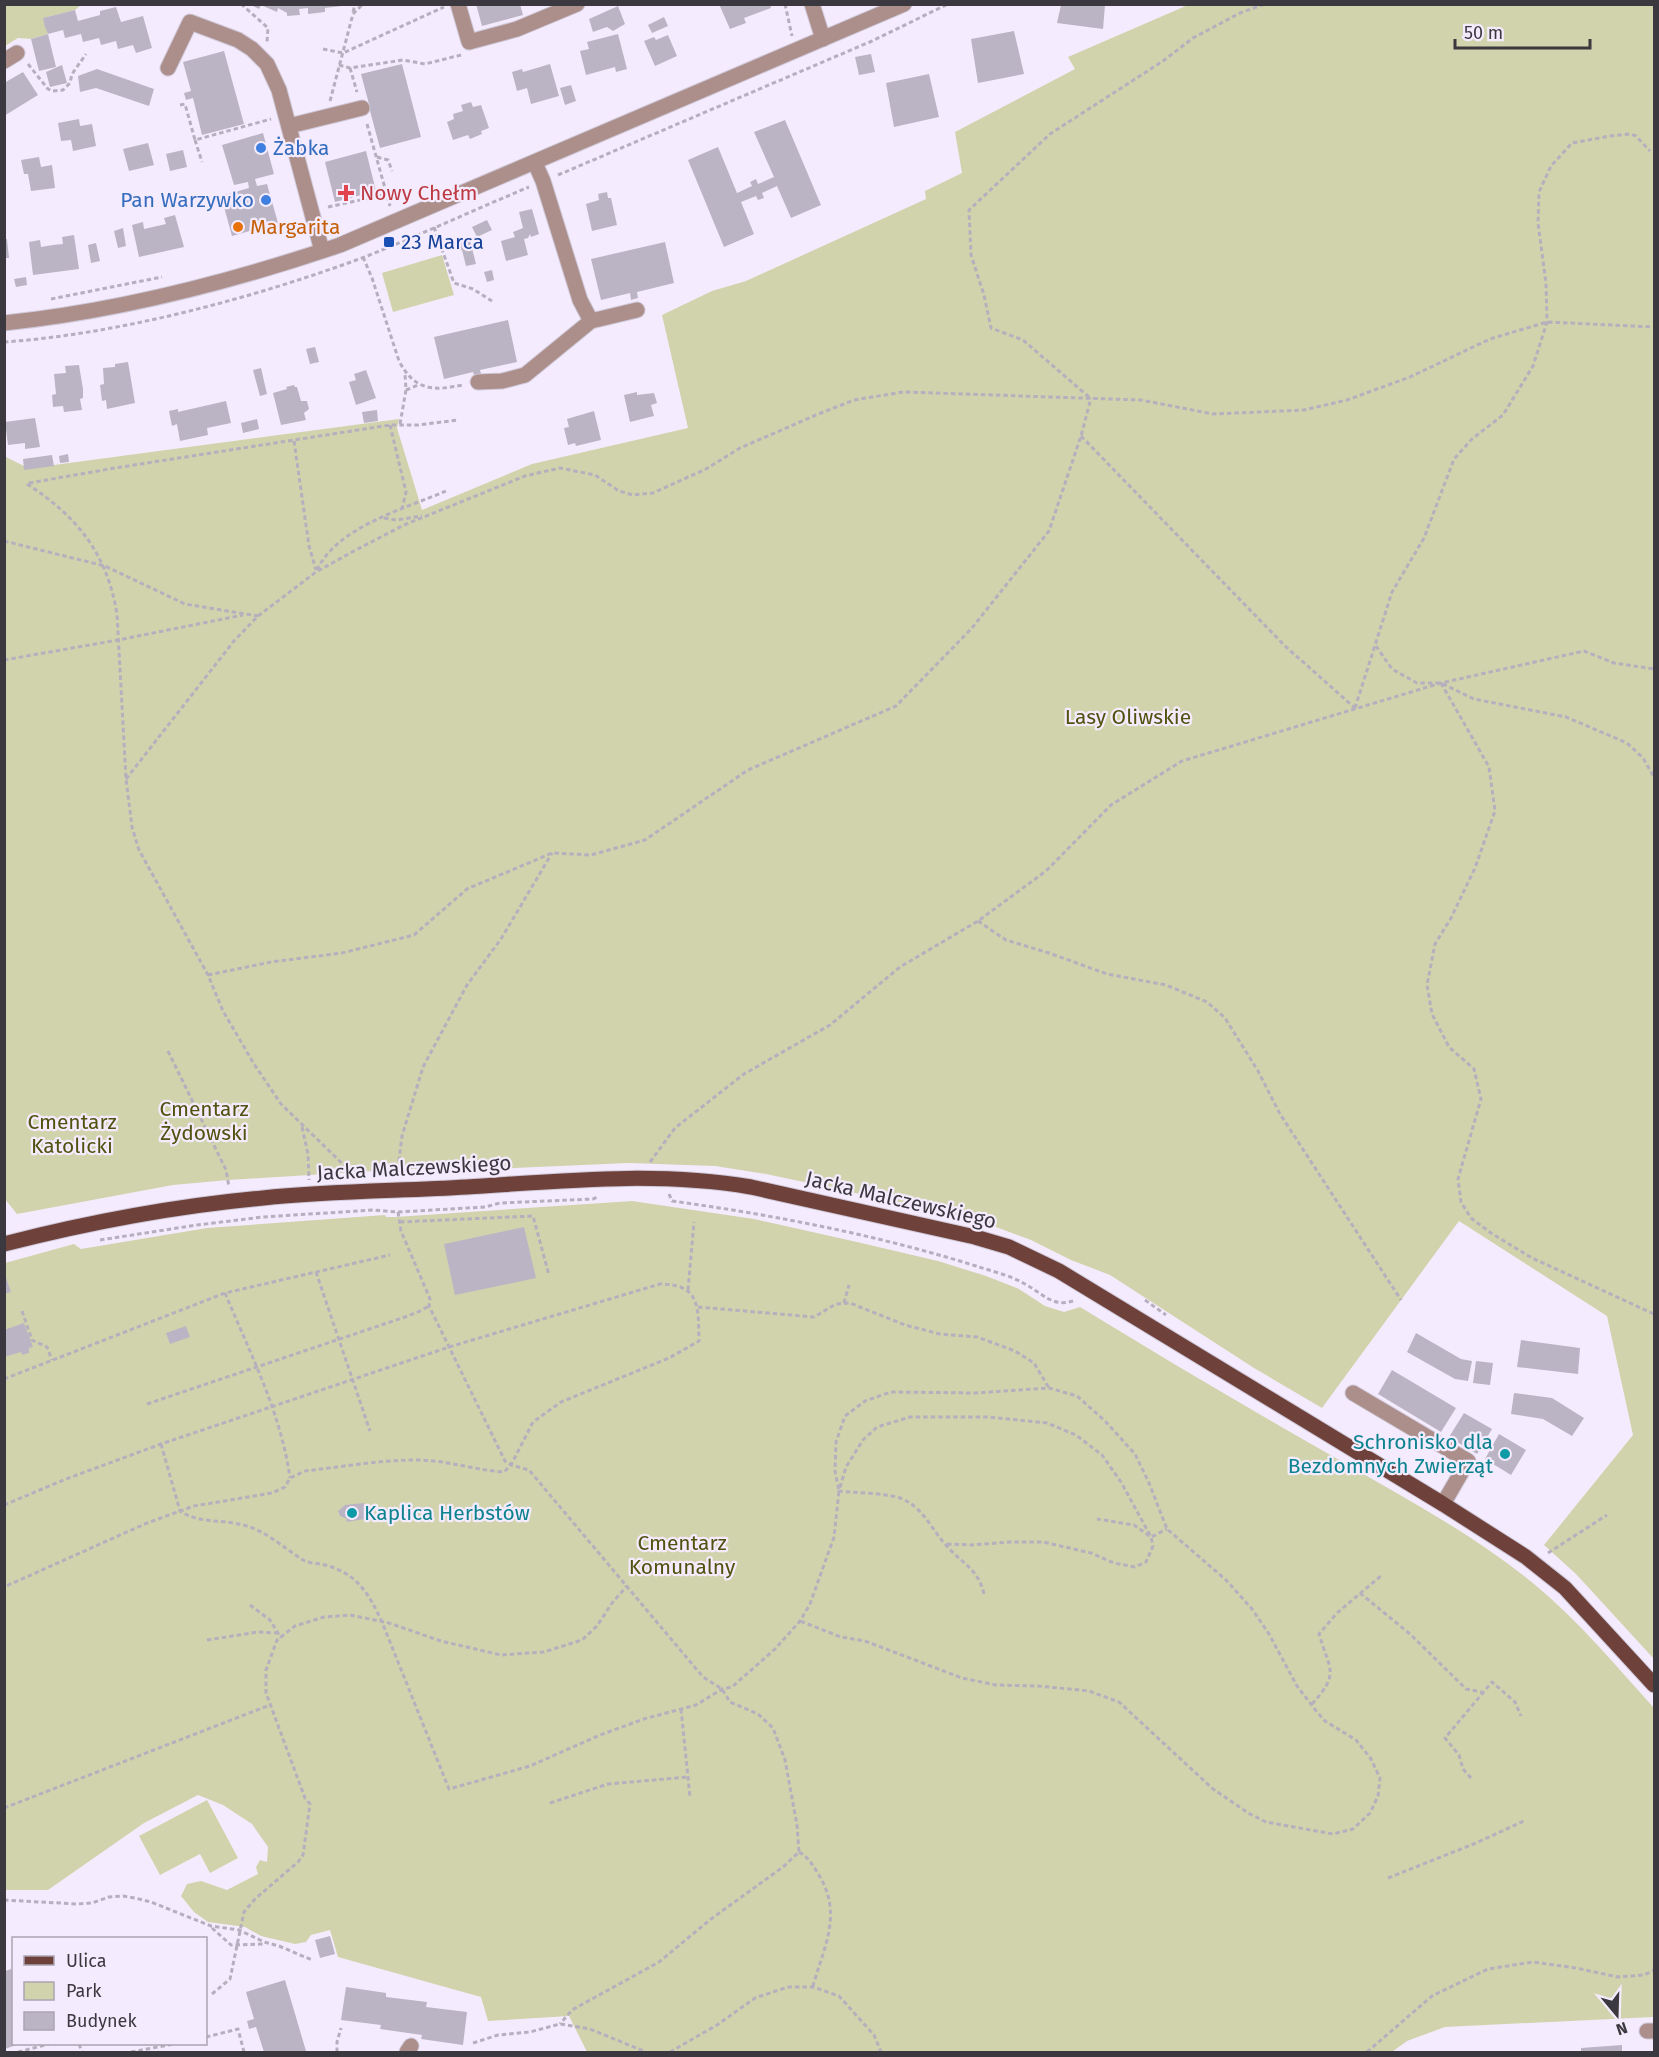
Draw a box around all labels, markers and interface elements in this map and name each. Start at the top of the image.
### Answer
scale bar [1455,12,1590,50]
text: 50 m [1464,22,1503,44]
place label: Żabka [273,135,329,161]
marker: Żabka [254,141,268,155]
place label: Nowy Chełm [360,180,477,206]
marker: Nowy Chełm [337,184,355,202]
place label: Pan Warzywko [120,187,254,213]
marker: Pan Warzywko [259,193,273,207]
place label: Margarita [250,214,340,240]
marker: Margarita [231,220,245,234]
place label: 23 Marca [401,229,484,255]
marker: 23 Marca [382,235,396,249]
park label: Lasy Oliwskie [1065,704,1191,730]
park label: Cmentarz Żydowski [159,1096,249,1146]
park label: Cmentarz Katolicki [27,1109,117,1159]
street label: Jacka Malczewskiego [316,1150,512,1186]
street label: Jacka Malczewskiego [803,1165,999,1235]
place label: Schronisko dla Bezdomnych Zwierząt [1288,1429,1493,1479]
marker: Schronisko dla Bezdomnych Zwierząt [1498,1447,1512,1461]
place label: Kaplica Herbstów [364,1500,530,1526]
marker: Kaplica Herbstów [345,1506,359,1520]
park label: Cmentarz Komunalny [629,1530,736,1580]
legend [12,1937,207,2045]
text: Ulica [66,1950,106,1972]
text: Park [66,1980,102,2002]
north arrow [1587,1985,1647,2045]
text: Budynek [66,2010,137,2032]
text: N [1614,2018,1630,2039]

